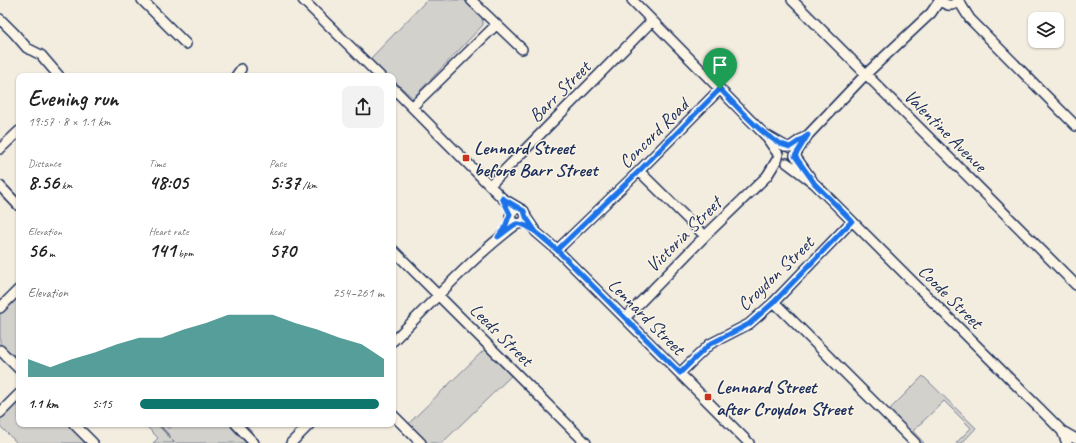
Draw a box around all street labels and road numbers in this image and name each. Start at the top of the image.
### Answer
street label: Barr Street [524,55,597,128]
street label: Valentine Avenue [899,84,993,178]
street label: Concord Road [614,91,696,174]
street label: Victoria Street [641,190,729,278]
street label: Croydon Street [732,230,820,316]
street label: Coode Street [913,259,989,335]
street label: Lennard Street [603,273,691,361]
street label: Leeds Street [465,298,539,373]

